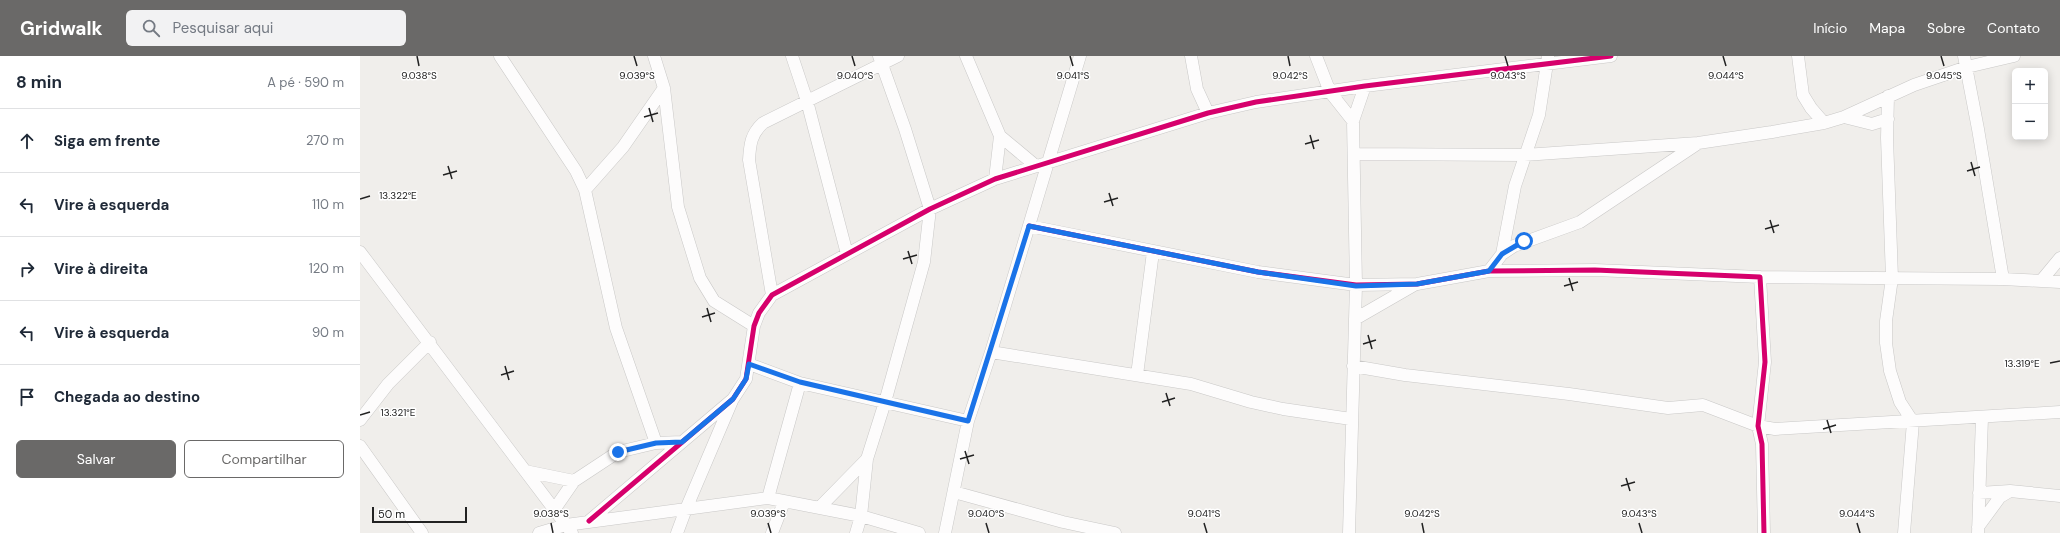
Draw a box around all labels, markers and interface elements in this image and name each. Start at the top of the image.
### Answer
search box [126,10,406,46]
text: Gridwalk [20,16,102,41]
icon: search [140,17,162,39]
text: Pesquisar aqui [172,18,273,38]
text: Início [1813,19,1847,37]
text: Mapa [1869,19,1905,37]
text: Sobre [1927,19,1965,37]
text: Contato [1987,19,2040,37]
map controls [2012,68,2048,140]
button: + [2012,68,2048,104]
text: 9.038°S [401,69,437,82]
text: 9.039°S [619,69,655,82]
text: 9.040°S [837,69,873,82]
text: 9.041°S [1057,69,1090,82]
text: 9.042°S [1272,69,1308,82]
text: 9.043°S [1490,69,1526,82]
text: 9.044°S [1708,69,1744,82]
text: 9.045°S [1926,69,1962,82]
text: 8 min [16,71,62,93]
text: A pé · 590 m [267,74,344,91]
button: − [2012,104,2048,140]
icon: ahead [16,130,38,152]
text: Siga em frente [54,131,160,151]
text: 270 m [306,132,344,149]
text: 13.322°E [379,189,417,202]
icon: left [16,194,38,216]
text: Vire à esquerda [54,195,169,215]
text: 110 m [312,196,344,213]
route start [1515,232,1533,250]
icon: right [16,258,38,280]
text: Vire à direita [54,259,148,279]
text: 120 m [309,260,344,277]
icon: left [16,322,38,344]
text: Vire à esquerda [54,323,169,343]
text: 90 m [312,324,344,341]
text: 13.319°E [2004,357,2040,370]
icon: arrive [16,386,38,408]
text: Chegada ao destino [54,387,200,407]
text: 13.321°E [381,406,416,419]
button: Salvar [16,440,176,478]
button: Compartilhar [184,440,344,478]
route end [609,443,627,461]
scale bar [372,505,467,524]
text: 50 m [378,507,405,521]
text: 9.038°S [533,507,569,520]
text: 9.039°S [750,507,786,520]
text: 9.040°S [968,507,1004,520]
text: 9.041°S [1188,507,1221,520]
text: 9.042°S [1404,507,1440,520]
text: 9.043°S [1621,507,1657,520]
text: 9.044°S [1839,507,1875,520]

